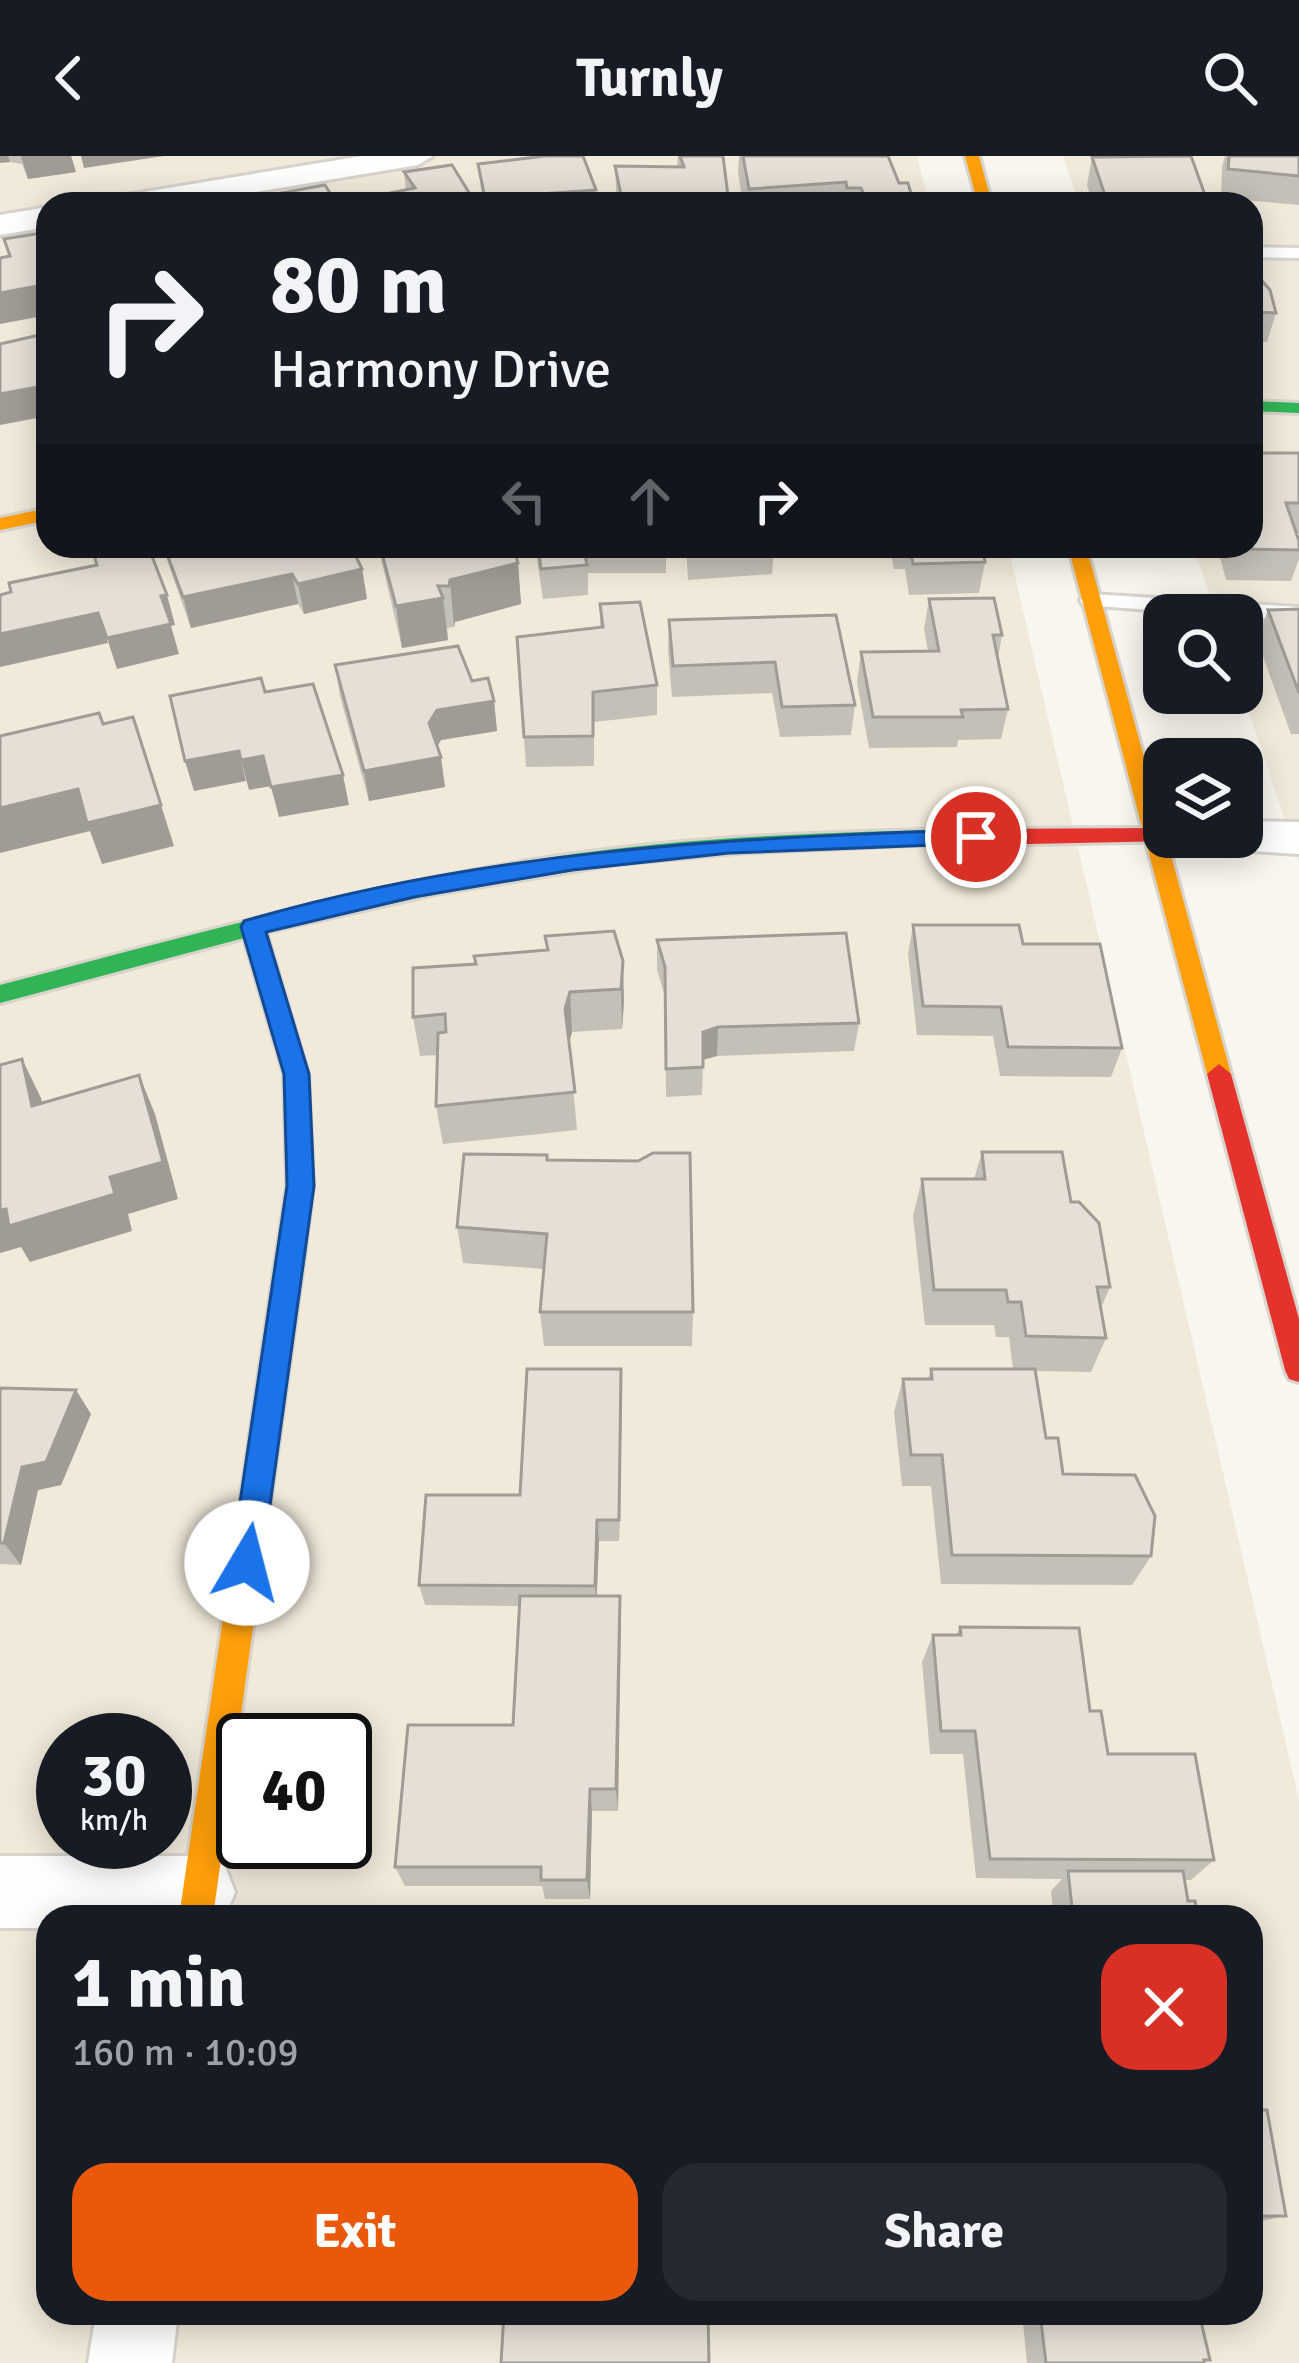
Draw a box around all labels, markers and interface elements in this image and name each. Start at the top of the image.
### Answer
icon: back [36,45,102,111]
text: Turnly [576,45,723,112]
icon: search [1197,45,1263,111]
text: 80 m [270,233,447,337]
icon: right [72,240,228,396]
text: Harmony Drive [270,336,611,403]
icon: left [491,468,557,534]
icon: ahead [617,468,683,534]
icon: right [743,468,809,534]
map controls [1143,594,1263,858]
button: search [1143,594,1263,714]
button: layers [1143,738,1263,858]
pin [925,786,1027,888]
icon: arrive [943,804,1009,870]
position arrow [184,1500,310,1626]
speed limit sign: 40 [216,1713,372,1869]
text: 30 [82,1739,146,1813]
text: km/h [80,1802,148,1839]
text: 1 min [72,1938,246,2027]
button: close [1101,1944,1227,2070]
text: 160 m · 10:09 [72,2028,299,2076]
button: Exit [72,2163,638,2301]
button: Share [662,2163,1227,2301]

